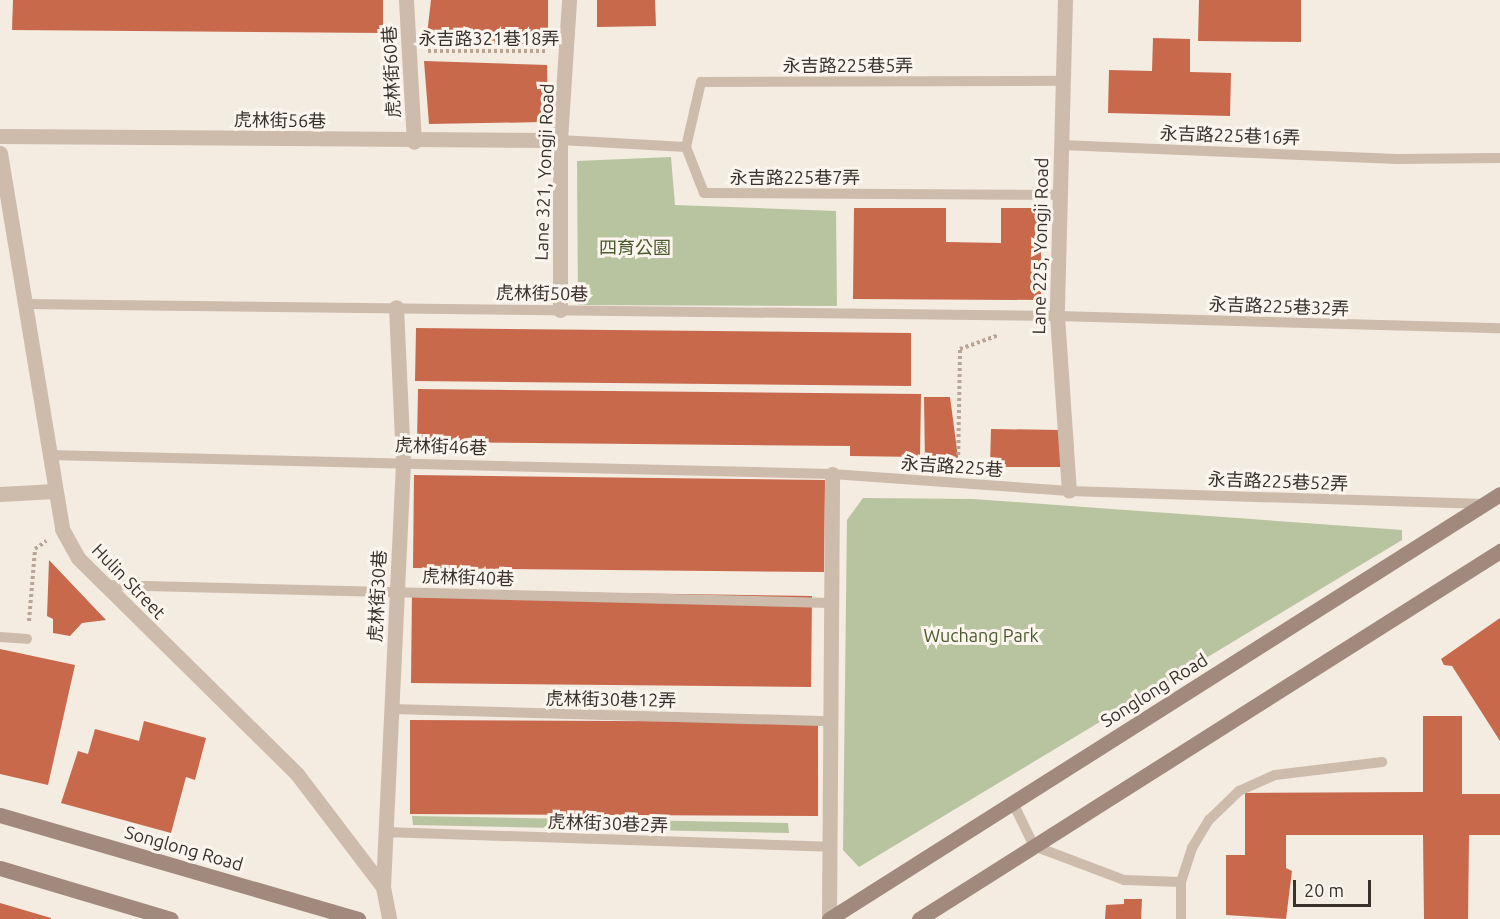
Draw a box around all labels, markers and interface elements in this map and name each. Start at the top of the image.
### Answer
street label: 虎林街60巷 [378,25,404,119]
street label: 永吉路321巷18弄 [419,27,559,49]
street label: 永吉路225巷5弄 [783,54,913,76]
street label: Lane 321, Yongji Road [530,83,558,261]
street label: 虎林街56巷 [234,108,326,132]
street label: 永吉路225巷16弄 [1159,122,1301,148]
street label: Lane 225, Yongji Road [1028,157,1052,335]
street label: 永吉路225巷7弄 [730,166,860,188]
park label: 四育公園 [599,236,671,258]
street label: 虎林街50巷 [496,281,588,305]
street label: 永吉路225巷32弄 [1208,293,1350,319]
street label: 虎林街46巷 [394,434,488,458]
street label: 永吉路225巷 [900,452,1004,480]
street label: 永吉路225巷52弄 [1207,468,1349,494]
street label: Hulin Street [88,539,170,623]
street label: 虎林街30巷 [364,549,390,643]
street label: 虎林街40巷 [421,565,515,589]
park label: Wuchang Park [923,624,1039,646]
street label: Songlong Road [1097,648,1211,732]
street label: 虎林街30巷12弄 [546,687,676,711]
street label: 虎林街30巷2弄 [547,810,669,836]
street label: Songlong Road [122,821,246,875]
scale bar [1296,868,1374,906]
text: 20 m [1304,880,1344,900]

